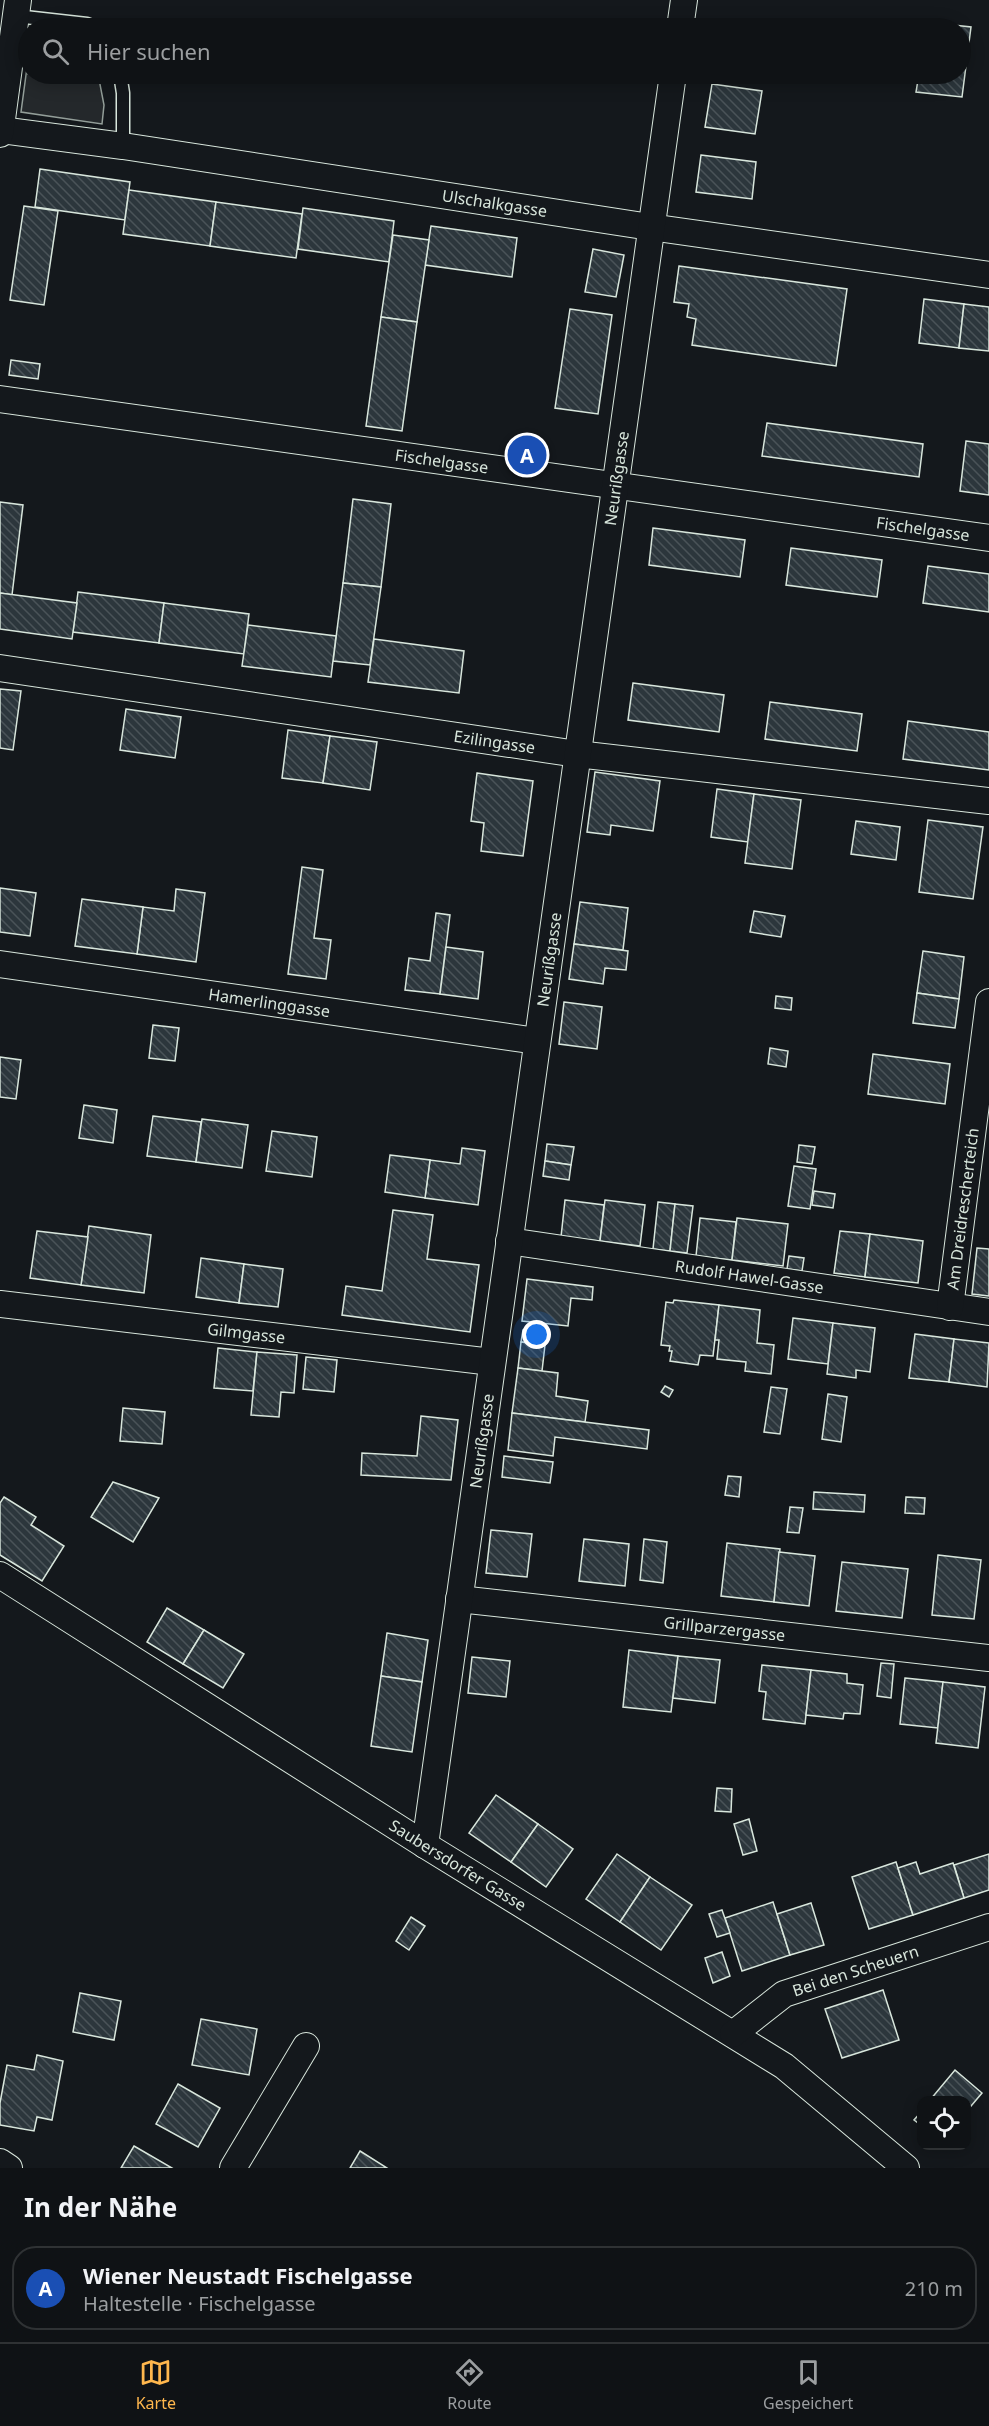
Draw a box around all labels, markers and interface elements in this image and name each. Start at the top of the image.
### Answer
search box [18,18,971,84]
icon: search [39,35,72,68]
text: Hier suchen [87,36,211,66]
street label: Ulschalkgasse [441,184,549,222]
street label: Neurißgasse [599,430,634,527]
pin: A [508,432,546,478]
street label: Fischelgasse [394,444,490,479]
street label: Fischelgasse [875,511,971,546]
street label: Ezilingasse [452,725,537,759]
street label: Neurißgasse [531,911,566,1008]
street label: Hamerlinggasse [207,983,332,1022]
street label: Am Dreidrescherteich [941,1127,984,1291]
street label: Rudolf Hawel-Gasse [674,1255,825,1298]
street label: Gilmgasse [206,1318,286,1349]
your location [522,1320,551,1349]
street label: Neurißgasse [464,1392,499,1490]
street label: Grillparzergasse [662,1611,786,1646]
street label: Saubersdorfer Gasse [385,1814,531,1916]
street label: Bei den Scheuern [790,1940,921,2002]
map controls [917,2096,971,2150]
button: locate [917,2096,971,2150]
text: In der Nähe [24,2189,177,2225]
text: Wiener Neustadt Fischelgasse [83,2260,413,2290]
text: A [39,2275,52,2302]
text: 210 m [905,2275,963,2302]
text: Haltestelle · Fischelgasse [83,2290,316,2317]
tab: Karte [136,2356,176,2414]
tab: Route [447,2356,492,2414]
tab: Gespeichert [763,2356,853,2414]

